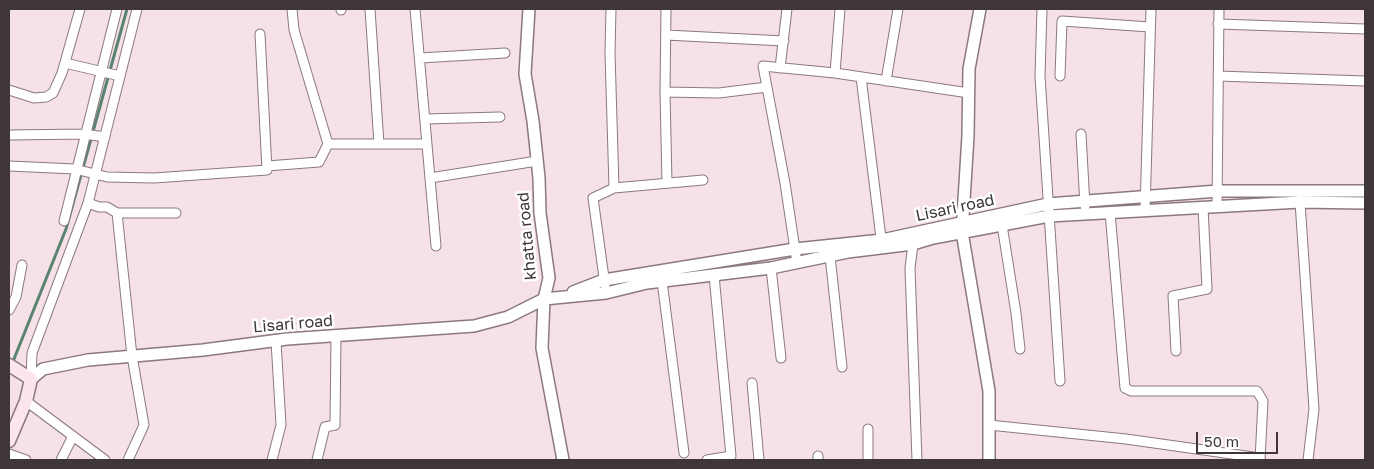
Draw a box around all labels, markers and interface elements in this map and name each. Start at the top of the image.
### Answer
street label: Lisari road [914,190,996,226]
street label: khatta road [514,191,540,281]
street label: Lisari road [252,311,334,337]
scale bar [1199,422,1282,454]
text: 50 m [1204,432,1239,450]

